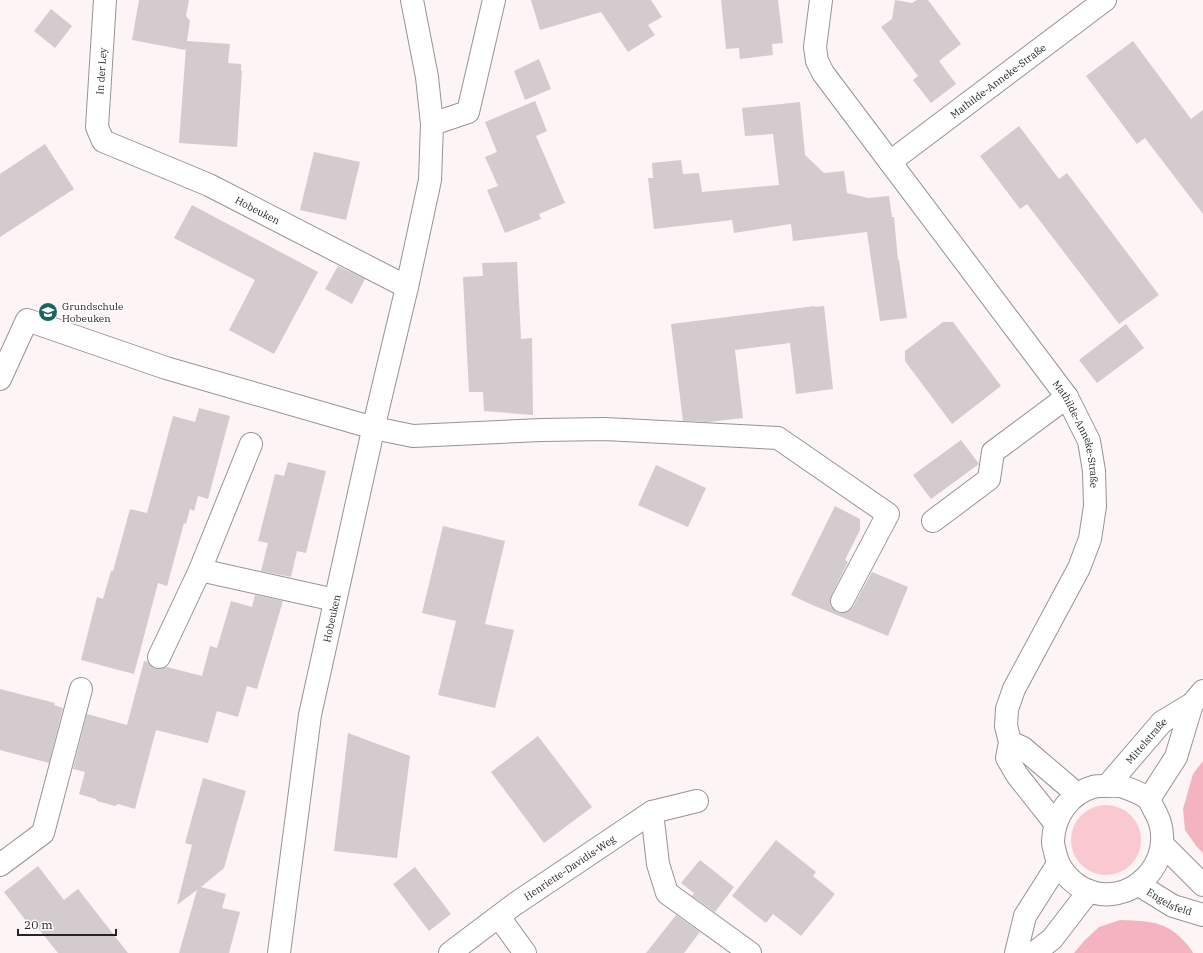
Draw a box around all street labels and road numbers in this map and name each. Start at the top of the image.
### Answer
street label: Mathilde-Anneke-Straße [948,41,1048,121]
street label: In der Ley [93,47,110,95]
street label: Hobeuken [233,194,283,228]
street label: Mathilde-Anneke-Straße [1050,378,1100,488]
street label: Hobeuken [320,593,344,644]
street label: Mittelstraße [1123,715,1169,767]
street label: Henriette-Davidis-Weg [521,832,619,903]
street label: Engelsfeld [1144,885,1194,918]

